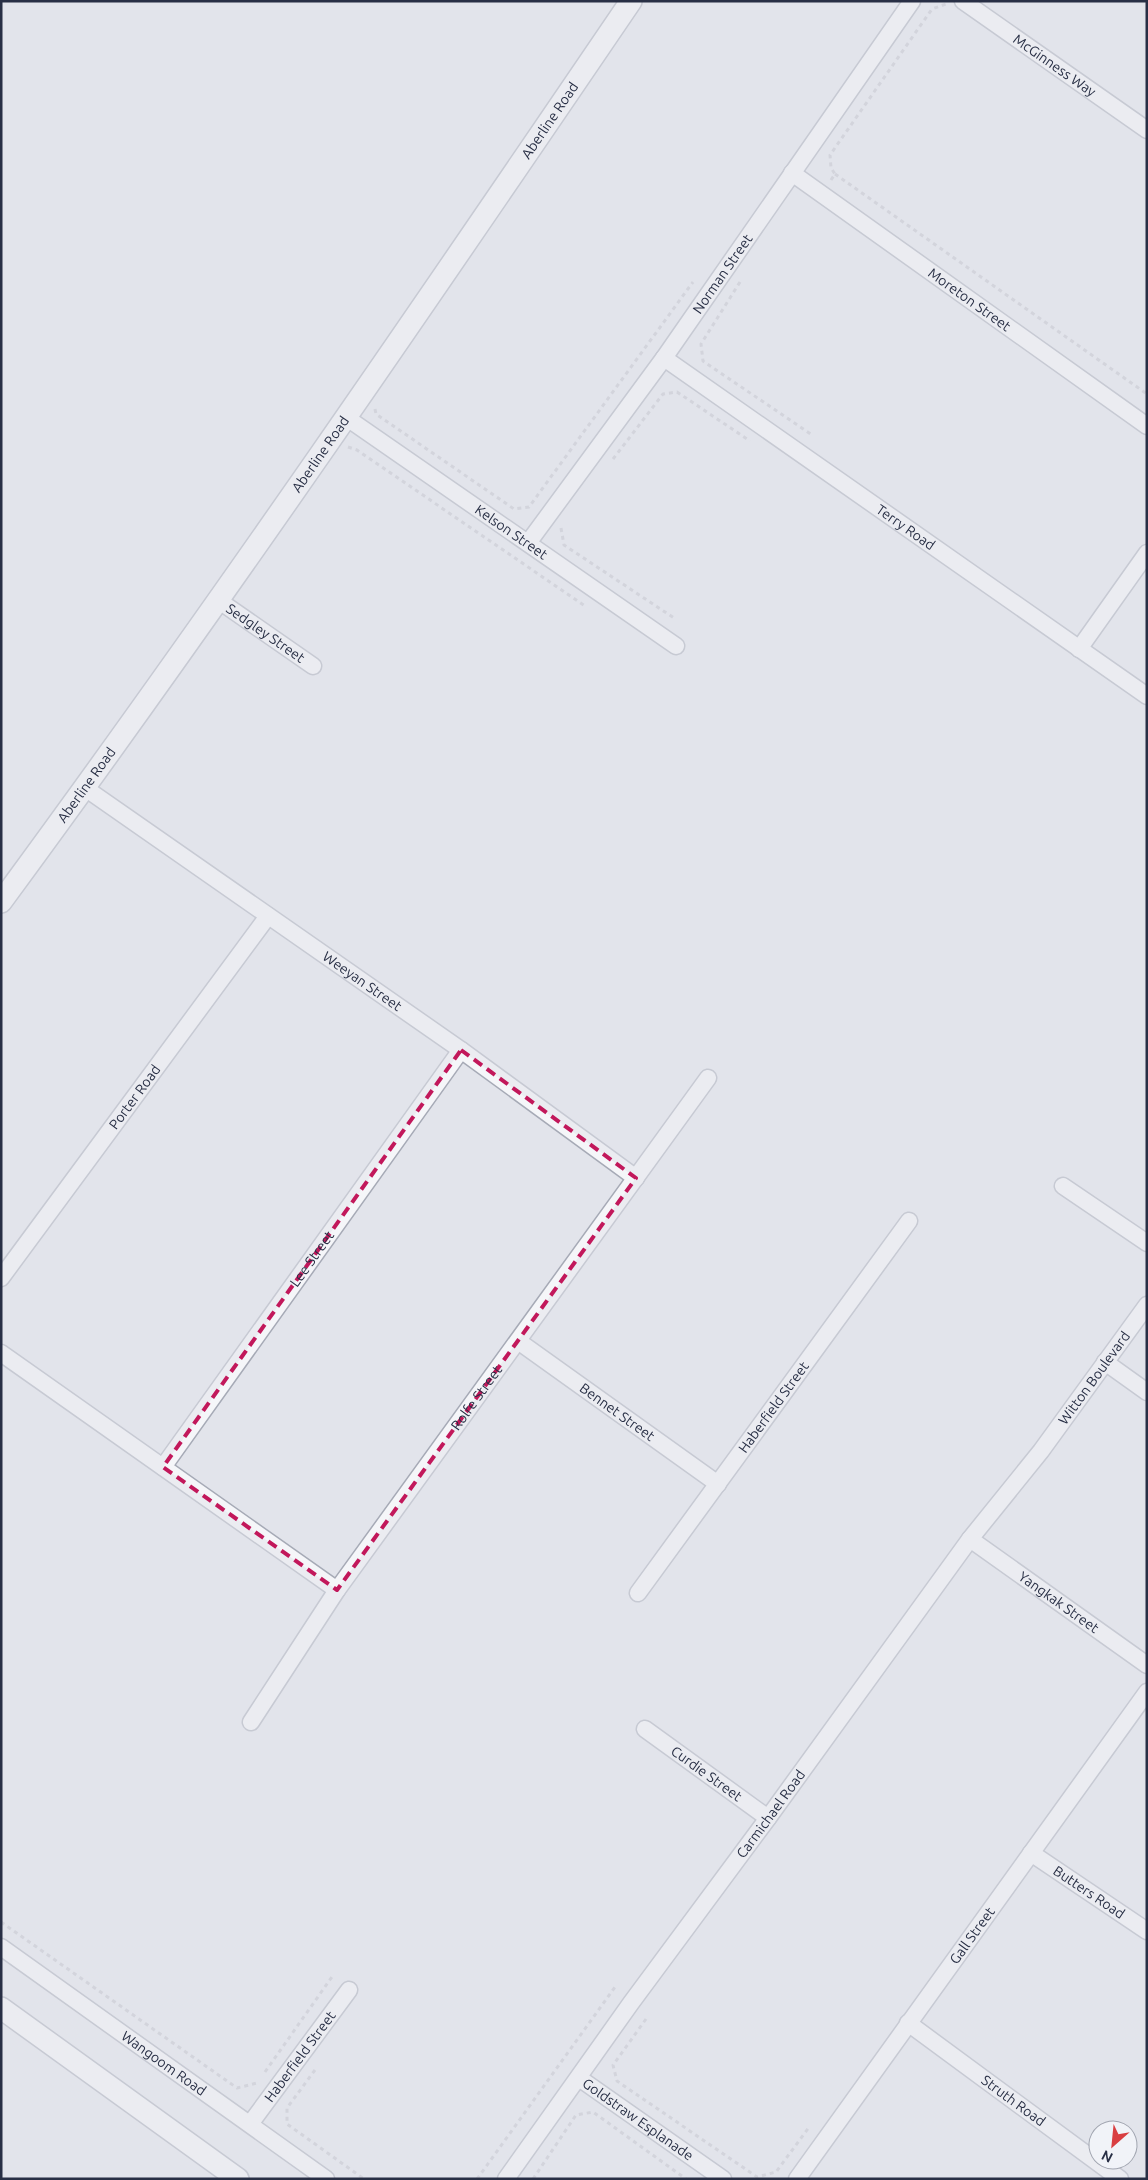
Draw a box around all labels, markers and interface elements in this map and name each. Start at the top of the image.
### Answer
street label: McGinness Way [1010,31,1099,100]
street label: Aberline Road [518,79,581,162]
street label: Norman Street [689,231,756,317]
street label: Moreton Street [925,265,1014,335]
street label: Aberline Road [288,413,352,495]
street label: Kelson Street [472,501,551,563]
street label: Terry Road [873,501,938,553]
street label: Sedgley Street [223,600,308,666]
street label: Aberline Road [54,744,119,825]
street label: Weeyan Street [320,948,405,1015]
street label: Porter Road [106,1062,163,1132]
street label: Lee Street [286,1227,338,1290]
street label: Witton Boulevard [1055,1328,1133,1427]
street label: Haberfield Street [735,1358,812,1456]
street label: Rolfe Street [448,1362,505,1433]
street label: Bennet Street [577,1380,658,1444]
street label: Yangkak Street [1016,1568,1102,1636]
street label: Curdie Street [668,1743,745,1805]
street label: Carmichael Road [733,1767,808,1861]
street label: Butters Road [1050,1862,1128,1922]
street label: Gall Street [946,1903,998,1967]
street label: Haberfield Street [261,2007,339,2105]
street label: Wangoom Road [118,2028,209,2099]
street label: Struth Road [978,2072,1049,2129]
street label: Goldstraw Esplanade [579,2075,696,2164]
north arrow [1088,2120,1138,2170]
text: N [1099,2147,1115,2166]

